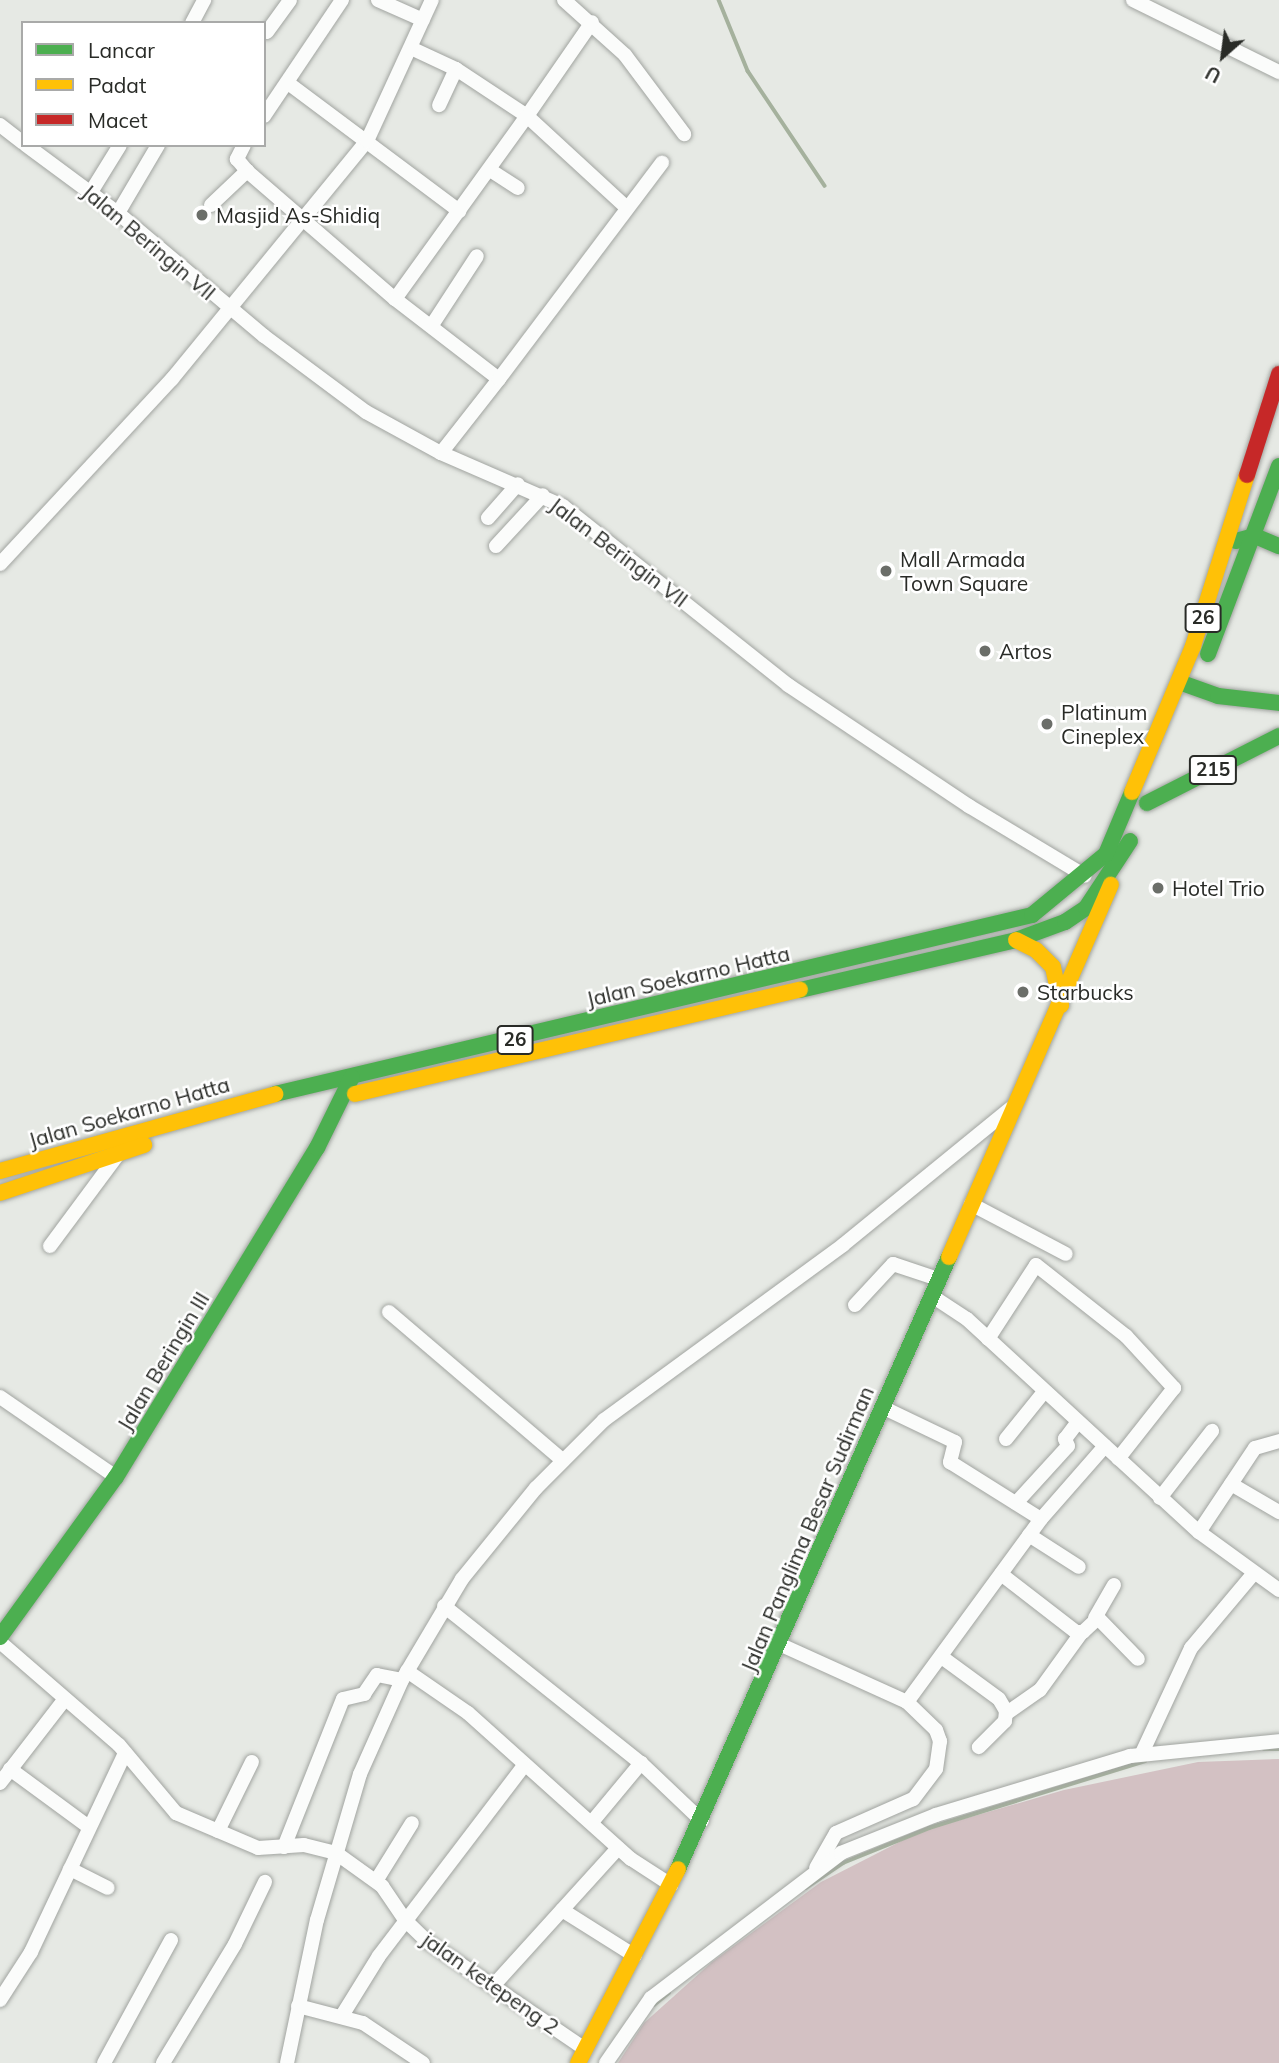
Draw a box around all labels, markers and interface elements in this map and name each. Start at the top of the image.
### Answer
legend [21,21,266,147]
north arrow [1188,21,1258,91]
text: Lancar [88,37,155,63]
text: U [1201,61,1225,88]
text: Padat [88,72,146,98]
text: Macet [88,107,148,133]
street label: Jalan Beringin VII [77,179,221,305]
place label: Masjid As-Shidiq [216,202,380,228]
marker: Masjid As-Shidiq [194,207,210,223]
street label: Jalan Beringin VII [545,492,693,612]
place label: Mall Armada Town Square [900,546,1028,596]
marker: Mall Armada Town Square [878,563,894,579]
road number: 26 [1184,603,1222,634]
place label: Artos [999,638,1052,664]
marker: Artos [977,643,993,659]
place label: Platinum Cineplex [1061,699,1147,749]
marker: Platinum Cineplex [1039,716,1055,732]
road number: 215 [1188,754,1238,786]
place label: Hotel Trio [1172,875,1265,901]
marker: Hotel Trio [1150,880,1166,896]
street label: Jalan Soekarno Hatta [584,940,792,1012]
place label: Starbucks [1037,979,1134,1005]
marker: Starbucks [1015,984,1031,1000]
road number: 26 [496,1024,534,1056]
street label: Jalan Soekarno Hatta [26,1071,232,1153]
street label: Jalan Beringin III [112,1287,214,1435]
street label: Jalan Panglima Besar Sudirman [735,1382,879,1676]
street label: jalan ketepeng 2 [418,1927,564,2039]

